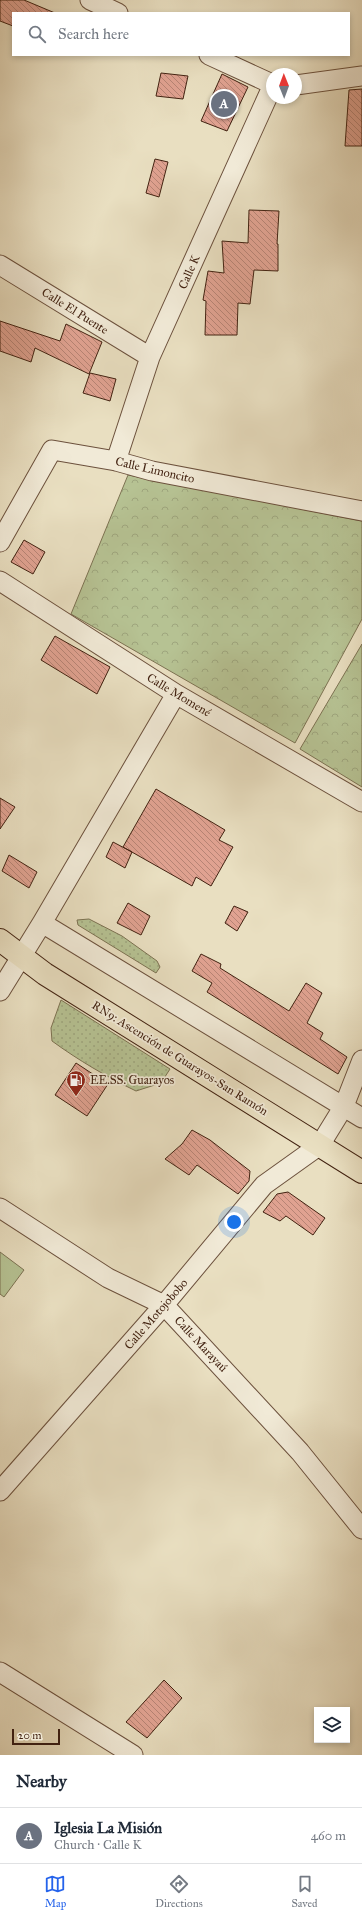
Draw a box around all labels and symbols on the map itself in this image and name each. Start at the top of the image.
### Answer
north arrow [266,68,302,104]
pin: A [211,89,237,119]
street label: Calle K [175,252,203,291]
street label: Calle El Puente [39,285,111,337]
street label: Calle Limoncito [114,454,196,486]
street label: Calle Momené [144,670,214,720]
street label: RN9: Ascención de Guarayos-San Ramón [90,998,271,1118]
fuel station icon: EE.SS. Guarayos [65,1069,87,1097]
place label: EE.SS. Guarayos [90,1073,174,1087]
your location [224,1212,244,1232]
street label: Calle Motojobobo [122,1276,190,1352]
street label: Calle Marayaú [172,1313,231,1375]
scale bar [12,1727,60,1746]

